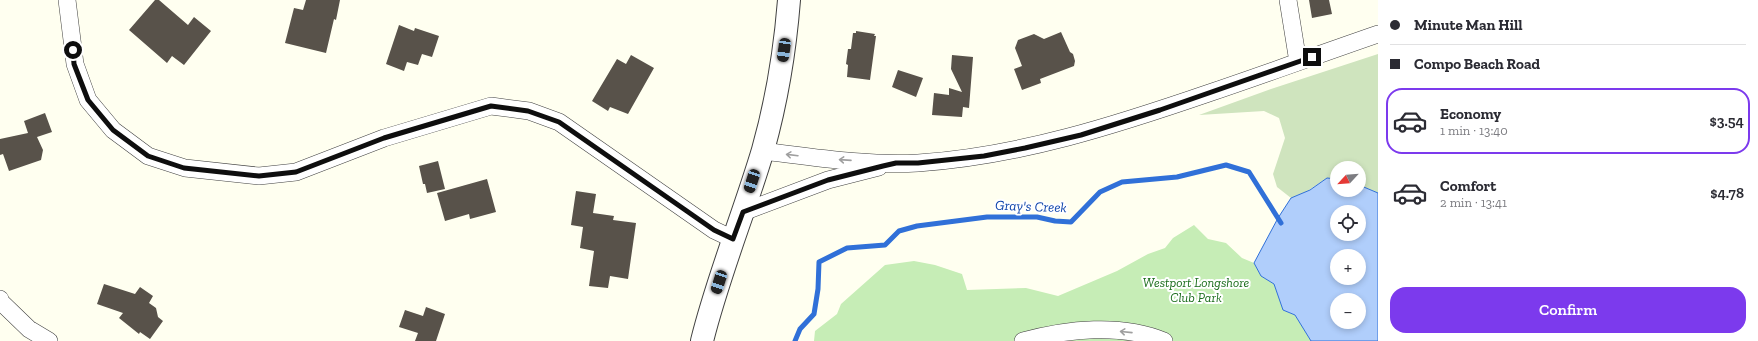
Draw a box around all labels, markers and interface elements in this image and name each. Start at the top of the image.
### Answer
text: Minute Man Hill [1414,16,1523,34]
car [776,37,792,63]
route start [64,41,82,59]
route end [1303,48,1321,66]
text: Compo Beach Road [1414,55,1540,73]
icon: car [1392,103,1428,139]
text: Economy [1440,105,1501,123]
text: $3.54 [1710,112,1744,130]
text: 1 min · 13:40 [1440,123,1508,138]
one-way arrow [786,151,799,158]
one-way arrow [839,156,852,163]
north arrow [1330,161,1366,197]
map controls [1330,161,1366,329]
car [743,168,761,194]
icon: car [1392,175,1428,211]
text: Comfort [1440,177,1496,195]
text: $4.78 [1710,184,1744,202]
text: 2 min · 13:41 [1440,195,1507,210]
water label: Gray's Creek [995,197,1067,216]
button: locate [1330,205,1366,241]
button: + [1330,249,1366,285]
car [710,269,728,295]
park label: Westport Longshore Club Park [1143,275,1250,305]
button: Confirm [1390,287,1746,333]
button: − [1330,293,1366,329]
one-way arrow [1120,328,1133,336]

